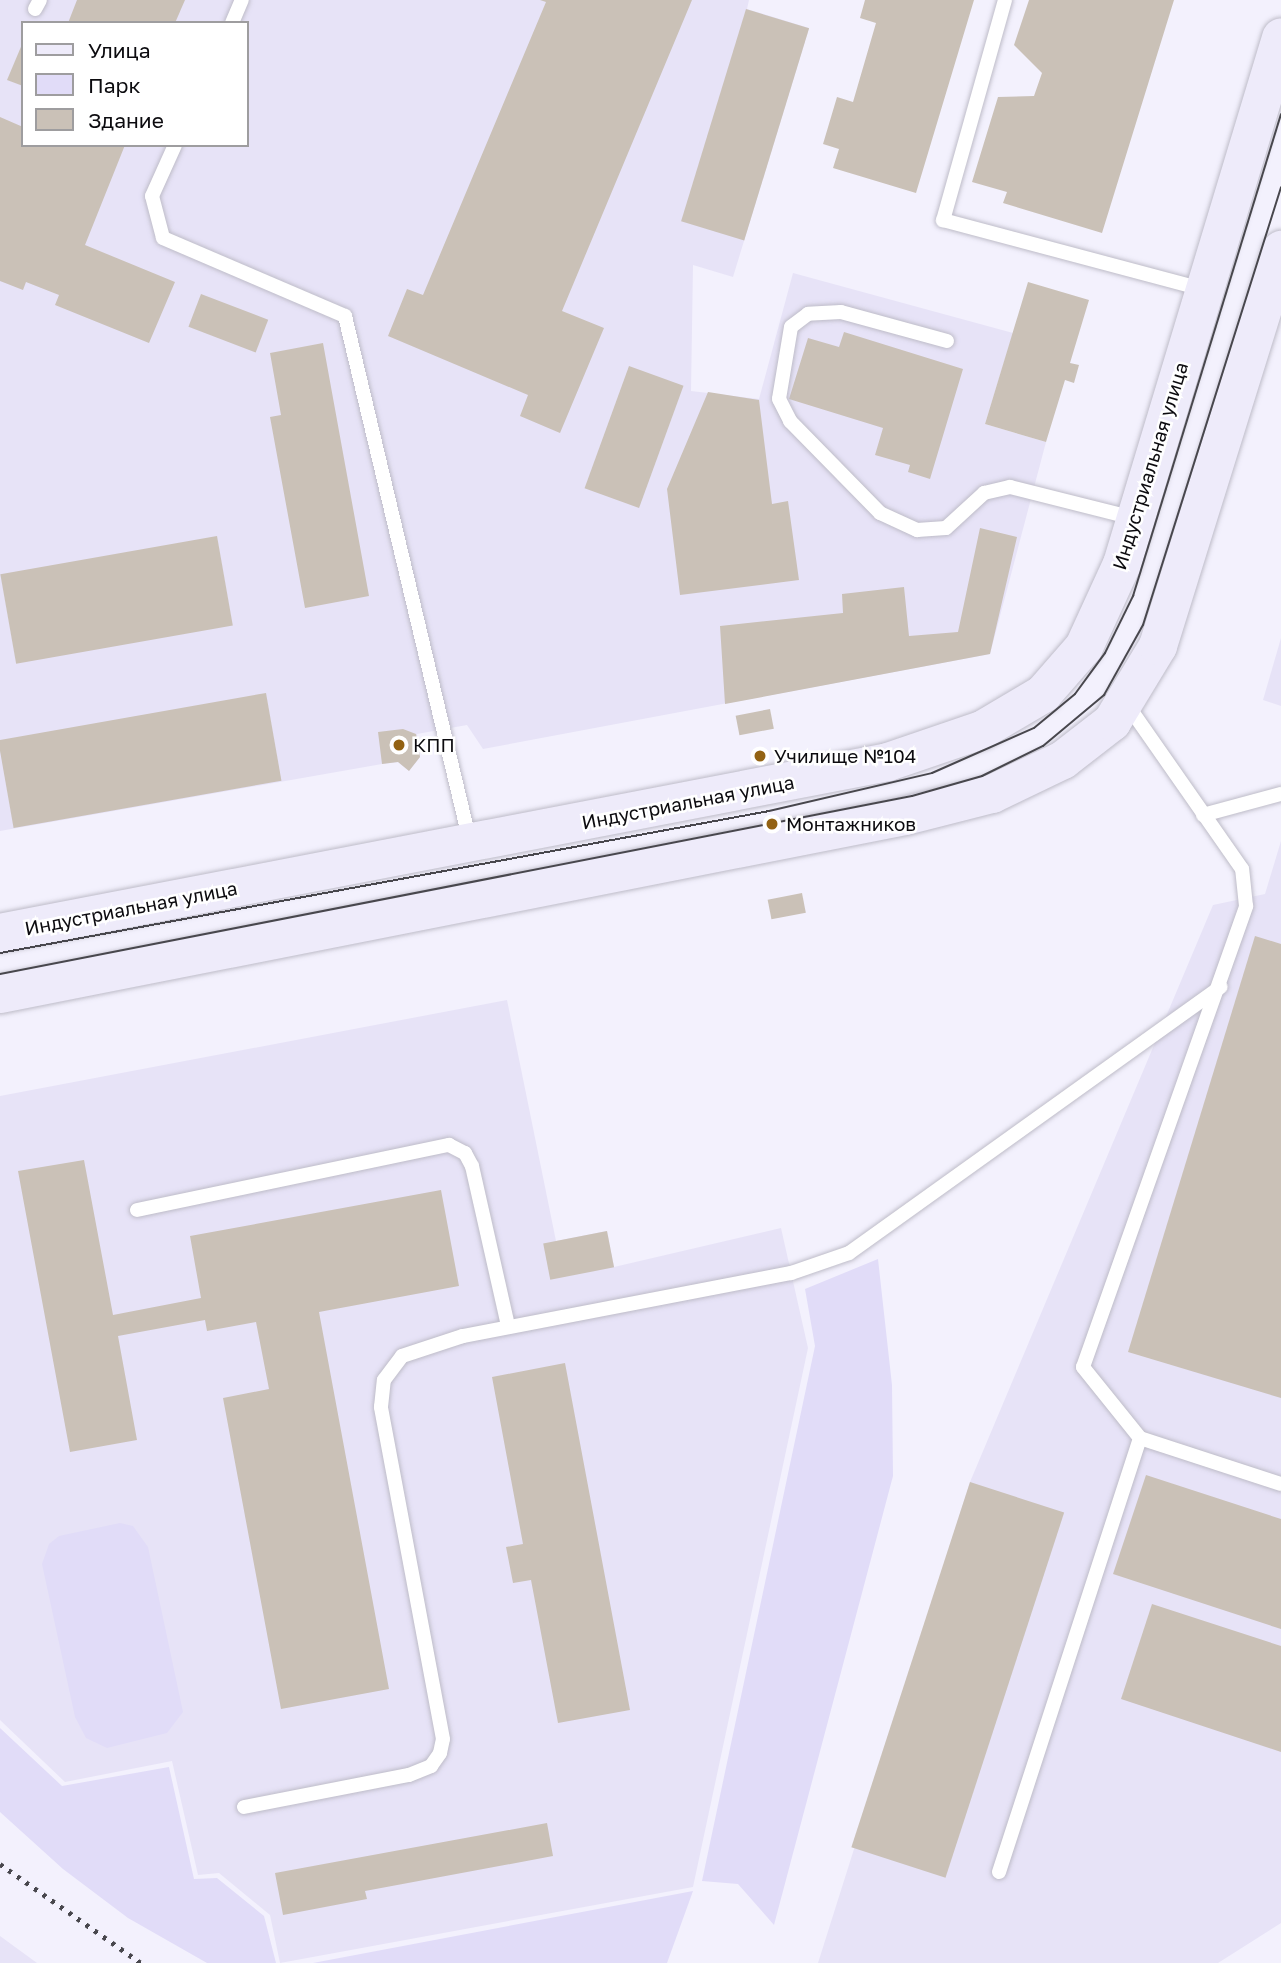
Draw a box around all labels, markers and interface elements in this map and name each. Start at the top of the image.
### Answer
legend [21,21,248,147]
text: Улица [88,37,151,63]
text: Парк [88,72,141,98]
text: Здание [88,107,164,133]
street label: Индустриальная улица [1108,359,1192,573]
place label: КПП [413,734,455,756]
marker: КПП [391,737,407,753]
place label: Училище №104 [774,745,916,767]
marker: Училище №104 [752,748,768,764]
street label: Индустриальная улица [580,770,796,834]
place label: Монтажников [786,813,916,835]
marker: Монтажников [764,816,780,832]
street label: Индустриальная улица [23,876,239,940]

